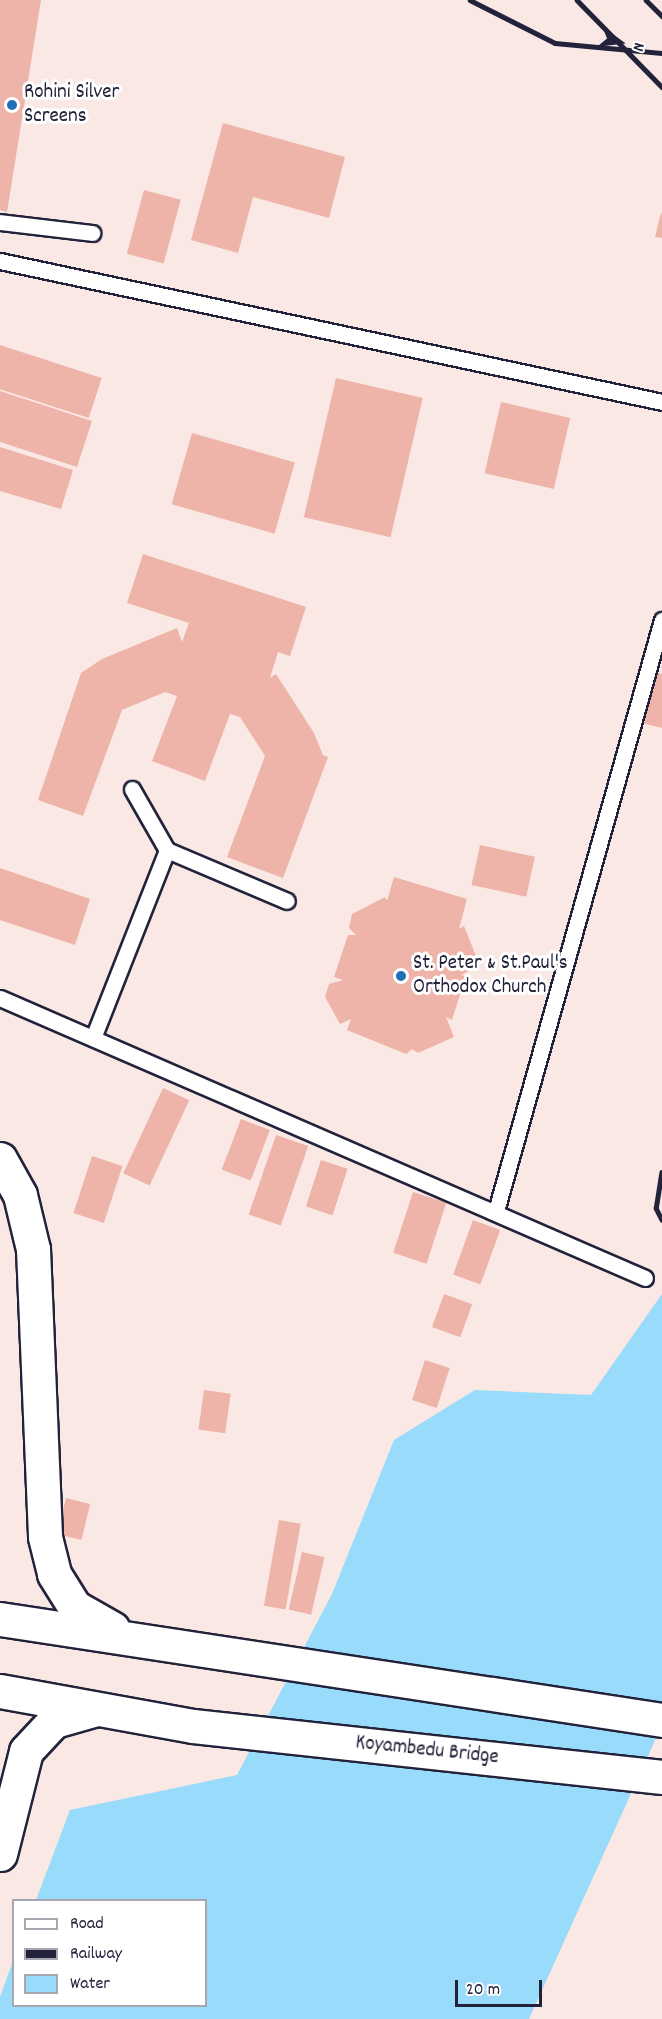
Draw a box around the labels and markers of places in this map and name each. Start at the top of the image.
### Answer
place label: Rohini Silver Screens [24,80,119,130]
marker: Rohini Silver Screens [5,98,19,112]
place label: St. Peter & St.Paul's Orthodox Church [413,951,568,1001]
marker: St. Peter & St.Paul's Orthodox Church [394,969,408,983]

